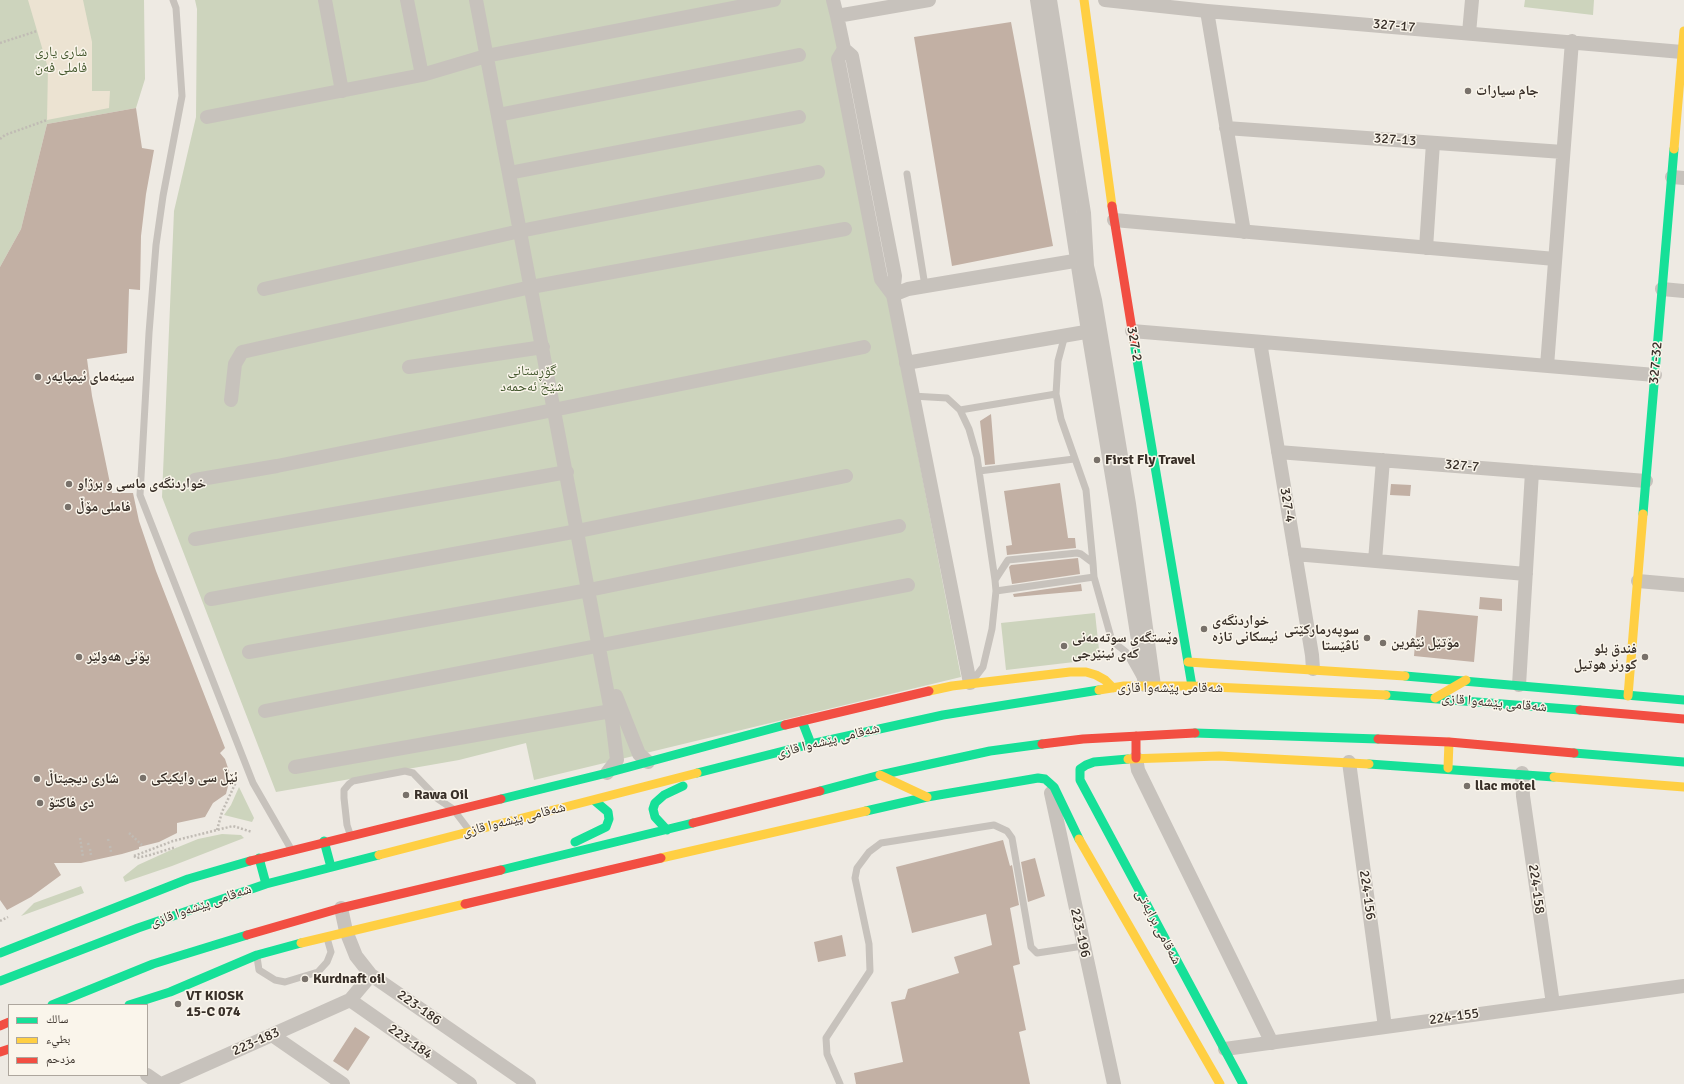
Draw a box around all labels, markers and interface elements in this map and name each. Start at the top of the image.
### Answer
street label: 327-17 [1372,16,1416,36]
park label: شاری یاری فاملی فەن [35,44,87,76]
place label: جام سيارات [1476,83,1539,99]
marker: جام سيارات [1463,86,1473,96]
street label: 327-13 [1373,130,1417,150]
street label: 327-2 [1123,325,1145,363]
street label: 327-32 [1646,341,1666,385]
park label: گۆڕستانی شێخ ئەحمەد [500,363,564,396]
place label: سینەمای ئیمپایەر [46,369,134,385]
marker: سینەمای ئیمپایەر [33,372,43,382]
place label: First Fly Travel [1105,452,1195,468]
marker: First Fly Travel [1092,455,1102,465]
street label: 327-7 [1444,456,1480,476]
place label: خواردنگەی ماسی و برژاو [77,476,206,492]
marker: خواردنگەی ماسی و برژاو [64,479,74,489]
street label: 327-4 [1276,486,1298,524]
place label: فاملی مۆڵ [76,499,131,515]
marker: فاملی مۆڵ [63,502,73,512]
place label: خواردنگەی ئیسکانی تازە [1212,613,1278,646]
place label: سوپەرمارکێتی ئاڤێستا [1284,622,1359,654]
marker: خواردنگەی ئیسکانی تازە [1199,624,1209,634]
place label: وێستگەی سوتەمەنی کەی ئینێرجی [1072,630,1178,662]
marker: سوپەرمارکێتی ئاڤێستا [1362,633,1372,643]
place label: مۆتێل ئێڤرین [1391,635,1459,651]
marker: مۆتێل ئێڤرین [1378,638,1388,648]
marker: وێستگەی سوتەمەنی کەی ئینێرجی [1059,641,1069,651]
place label: فندق بلو كورنر هوتيل [1574,641,1637,674]
place label: پۆنی هەولێر [87,649,150,665]
marker: پۆنی هەولێر [74,652,84,662]
marker: فندق بلو كورنر هوتيل [1640,652,1650,662]
street label: شەقامی پێشەوا قازی [1117,680,1223,696]
street label: شەقامی پێشەوا قازی [1441,690,1547,716]
street label: شەقامی پێشەوا قازی [775,720,881,762]
place label: ئێڵ سی وایکیکی [151,770,238,786]
place label: شاری دیجیتاڵ [45,771,119,787]
marker: ئێڵ سی وایکیکی [138,773,148,783]
marker: شاری دیجیتاڵ [32,774,42,784]
place label: llac motel [1475,778,1536,794]
marker: llac motel [1462,781,1472,791]
place label: Rawa Oil [414,787,468,803]
marker: Rawa Oil [401,790,411,800]
place label: دی فاکتۆ [48,795,94,811]
marker: دی فاکتۆ [35,798,45,808]
street label: شەقامی پێشەوا قازی [461,799,567,841]
street label: 224-158 [1524,863,1548,915]
street label: 224-156 [1355,869,1379,921]
street label: شەقامی پێشەوا قازی [148,881,254,931]
street label: شەقامی برایەتی [1131,887,1185,967]
street label: 223-196 [1066,907,1094,959]
place label: Kurdnaft oil [313,971,385,987]
marker: Kurdnaft oil [300,974,310,984]
street label: 223-186 [394,987,444,1029]
place label: VT KIOSK 15-C 074 [186,988,244,1020]
marker: VT KIOSK 15-C 074 [173,999,183,1009]
legend [8,1004,148,1076]
street label: 224-155 [1428,1005,1480,1029]
text: سالك [46,1012,68,1027]
street label: 223-184 [385,1021,435,1063]
street label: 223-183 [230,1024,282,1060]
text: بطيء [46,1032,70,1047]
text: مزدحم [46,1052,75,1067]

